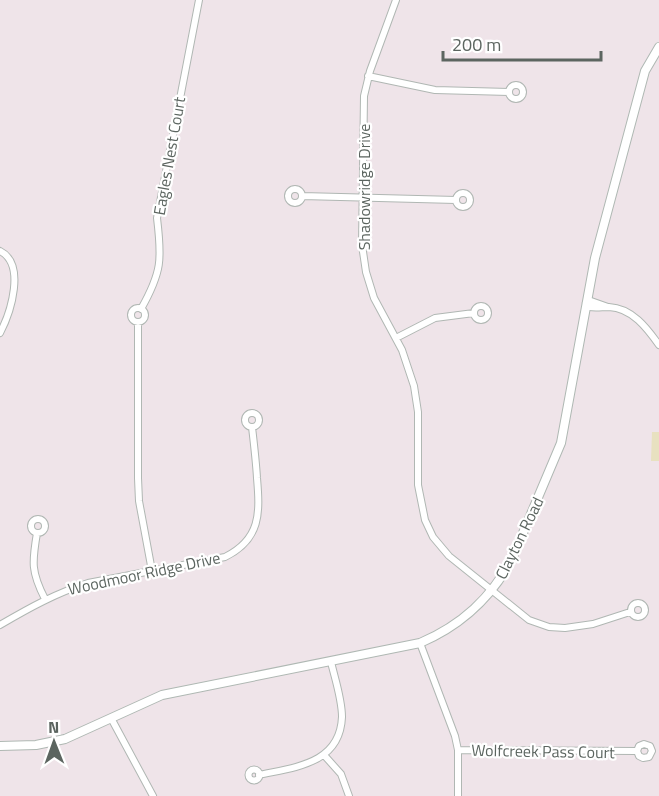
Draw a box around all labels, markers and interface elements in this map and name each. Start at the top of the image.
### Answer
scale bar [443,24,600,62]
text: 200 m [452,31,501,58]
street label: Eagles Nest Court [147,95,191,217]
street label: Shadowridge Drive [352,124,376,250]
street label: Clayton Road [489,493,549,583]
street label: Woodmoor Ridge Drive [66,545,222,601]
north arrow [24,712,84,772]
text: N [48,715,59,739]
street label: Wolfcreek Pass Court [471,738,615,764]

